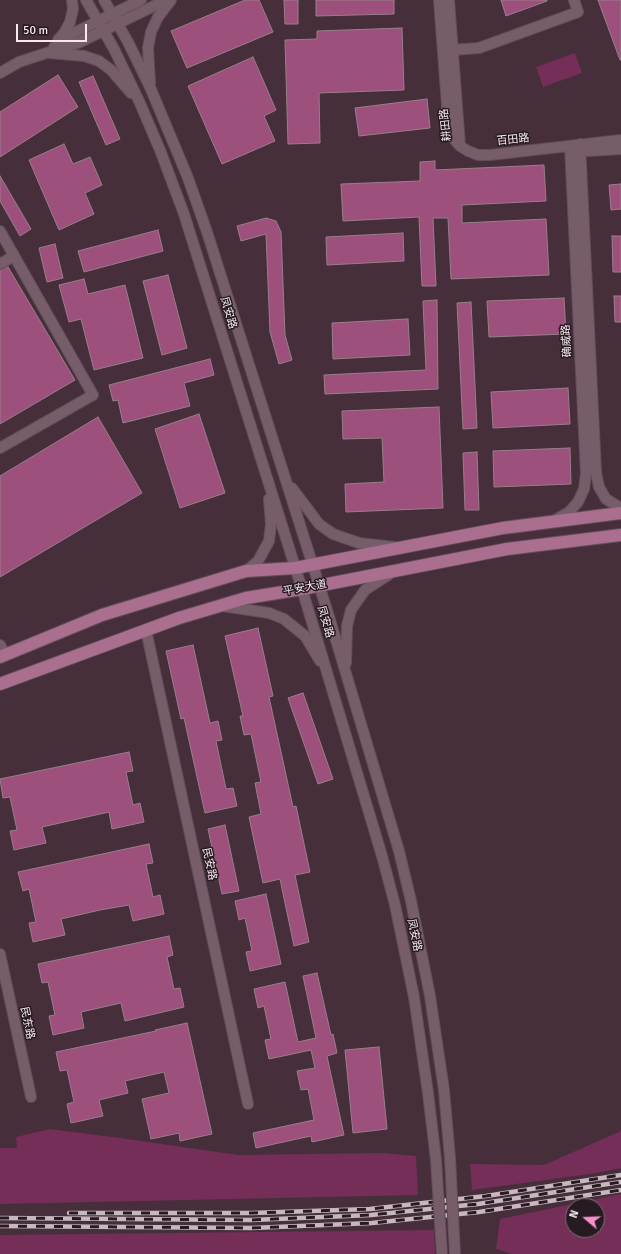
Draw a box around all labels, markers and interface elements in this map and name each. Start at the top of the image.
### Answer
scale bar [18,16,89,42]
text: 50 m [23,23,48,38]
street label: 耕田路 [438,108,454,142]
street label: 百田路 [496,132,530,148]
street label: 凤安路 [217,295,239,331]
street label: 确威路 [560,324,574,358]
street label: 平安大道 [282,578,328,598]
street label: 凤安路 [314,604,336,640]
street label: 民安路 [199,846,219,882]
street label: 凤安路 [404,917,424,953]
street label: 民东路 [17,1005,37,1041]
north arrow [565,1198,605,1238]
text: N [567,1209,582,1220]

